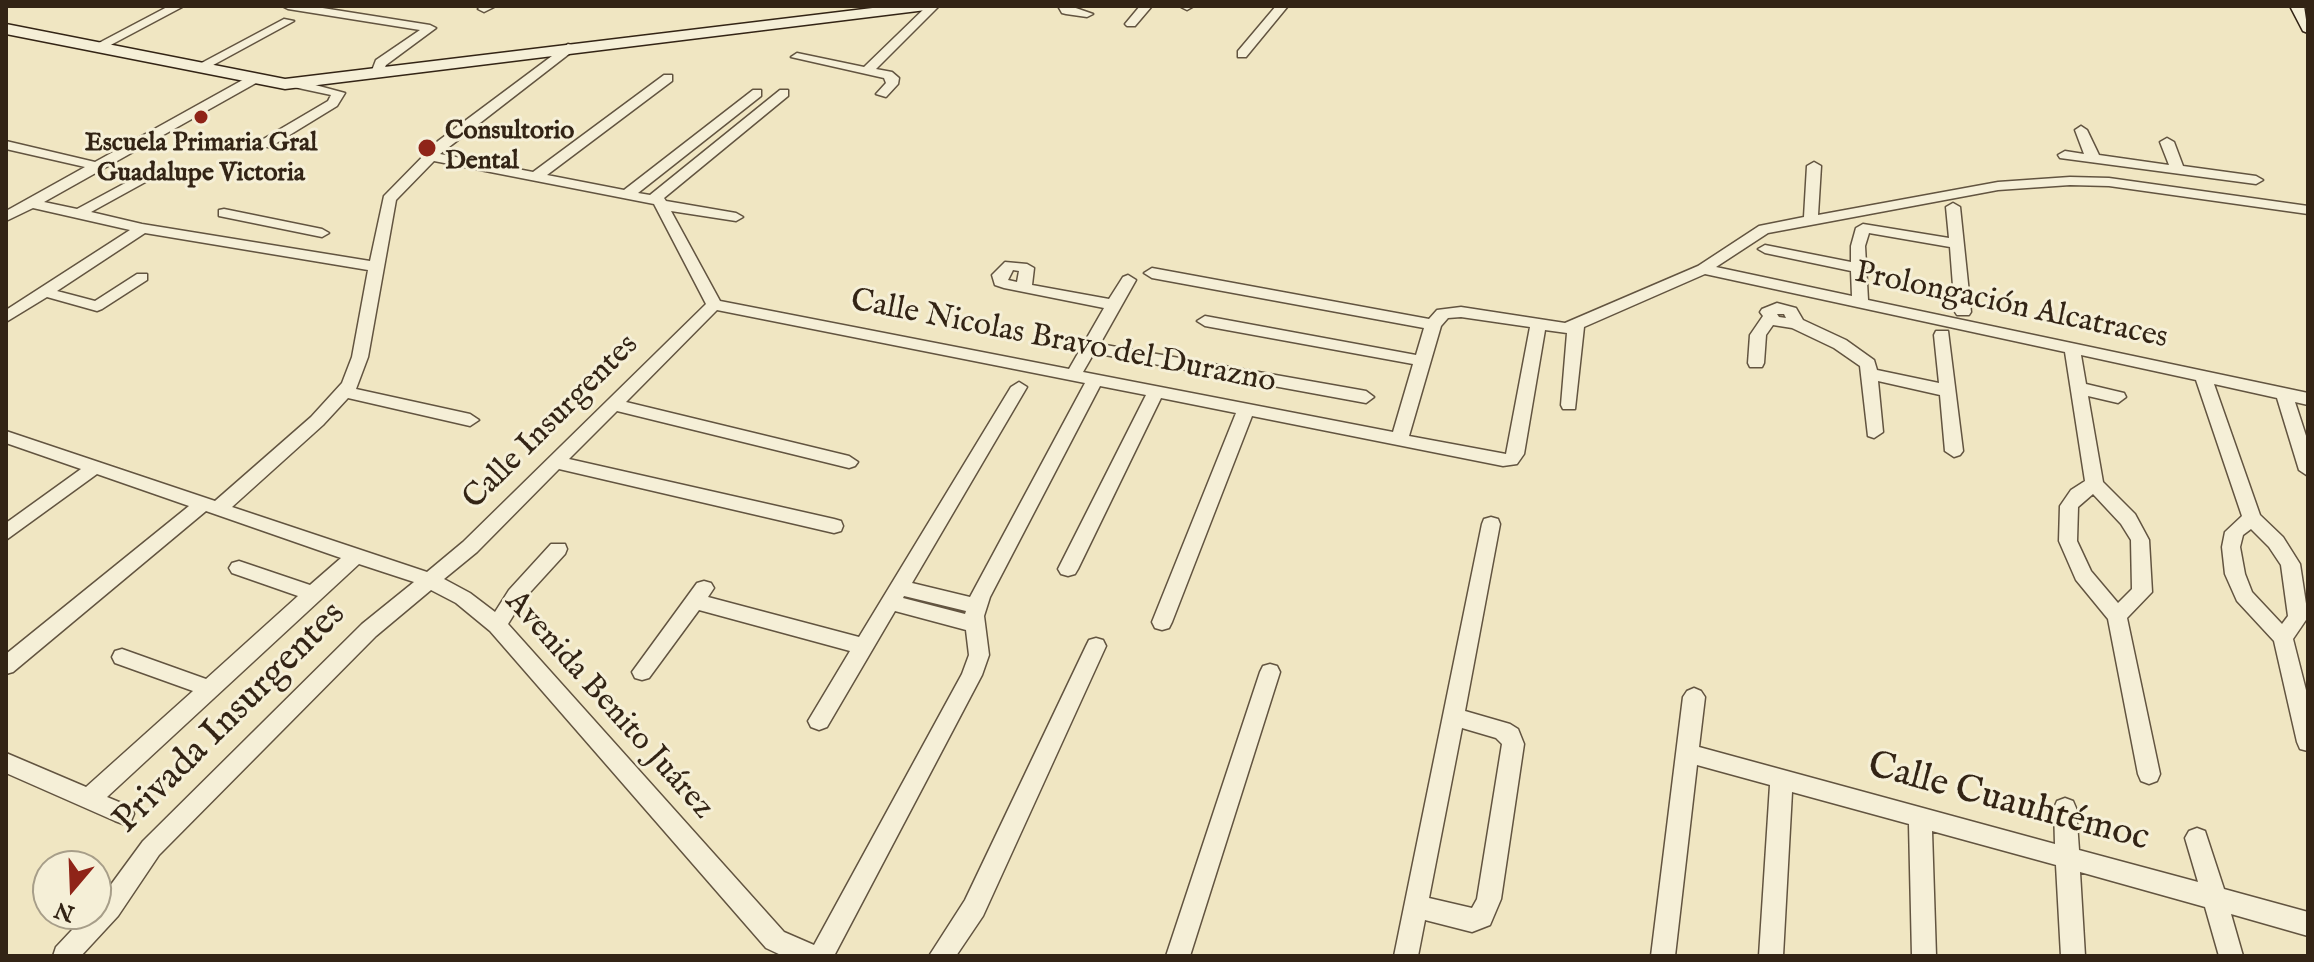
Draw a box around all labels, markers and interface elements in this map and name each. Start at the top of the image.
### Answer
marker: Escuela Primaria Gral Guadalupe Victoria [192,108,210,126]
place label: Consultorio Dental [445,117,574,178]
place label: Escuela Primaria Gral Guadalupe Victoria [85,129,317,190]
marker: Consultorio Dental [416,137,438,159]
street label: Prolongación Alcatraces [1851,255,2171,359]
street label: Calle Nicolas Bravo del Durazno [847,283,1279,403]
street label: Calle Insurgentes [456,327,648,519]
street label: Avenida Benito Juárez [496,584,720,828]
street label: Privada Insurgentes [105,593,357,845]
street label: Calle Cuauhtémoc [1862,745,2154,863]
north arrow [32,850,112,930]
text: N [51,894,78,927]

